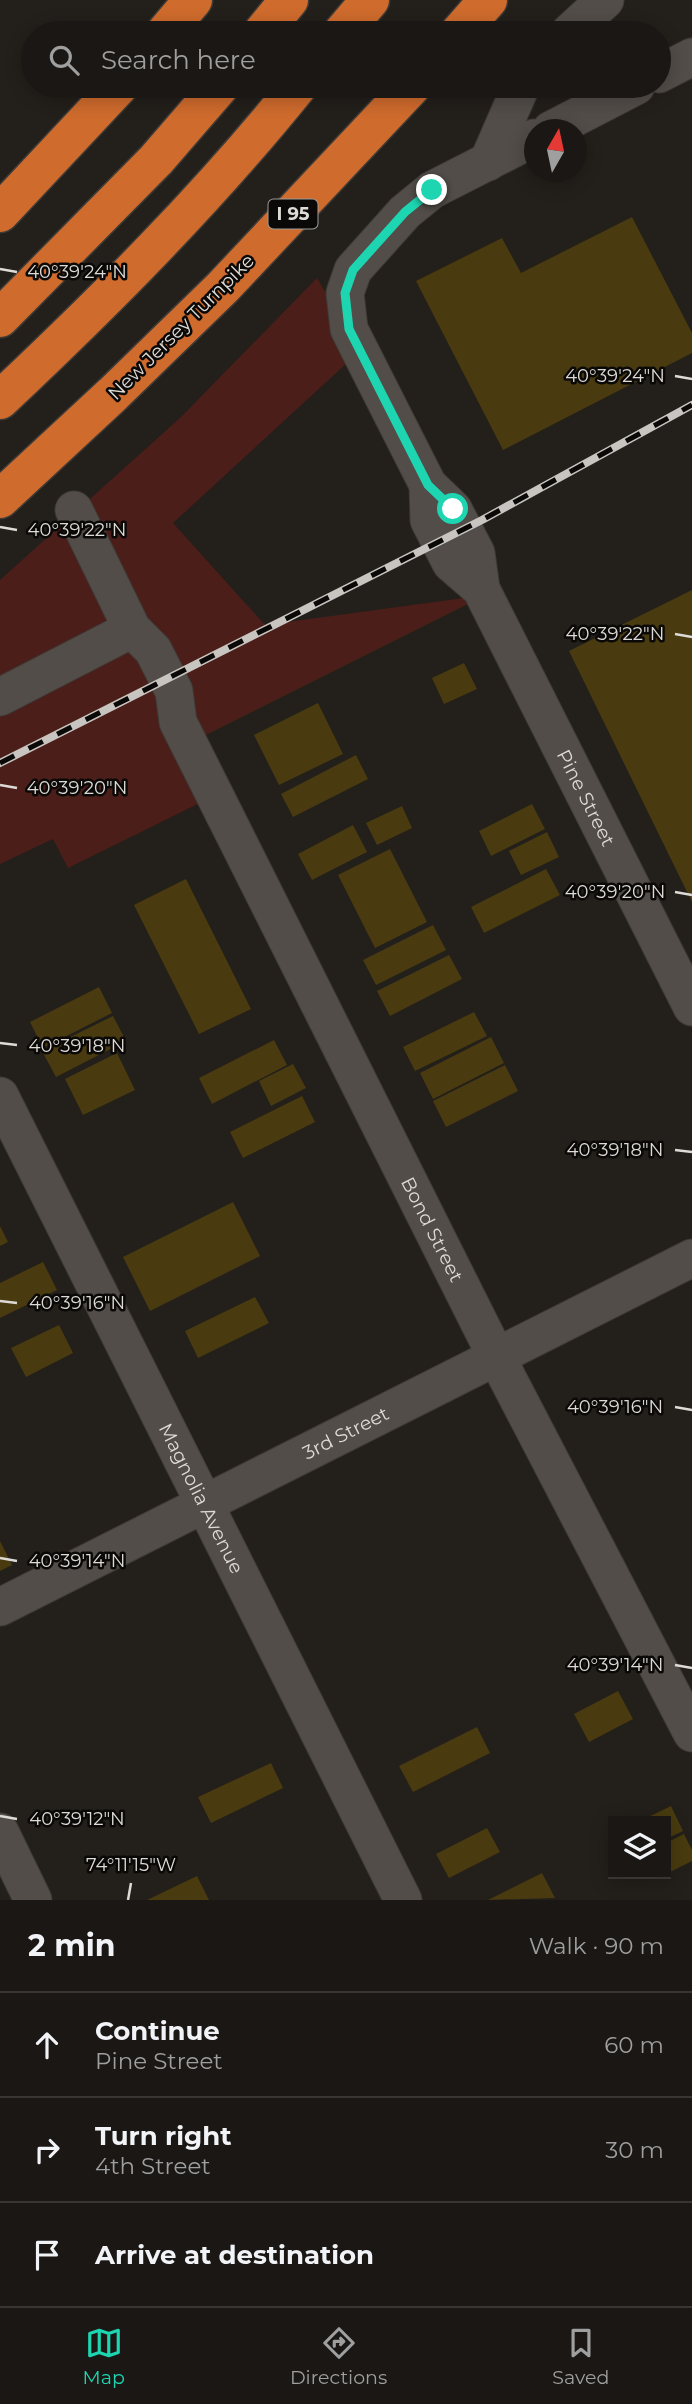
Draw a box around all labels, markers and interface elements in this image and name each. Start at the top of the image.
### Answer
search box [21,21,671,98]
icon: search [45,41,83,79]
text: Search here [101,44,256,76]
north arrow [524,119,587,182]
route end [416,174,447,205]
road number: I 95 [268,200,318,229]
street label: New Jersey Turnpike [103,249,259,405]
text: 40°39'24"N [27,261,127,283]
text: 40°39'24"N [565,365,665,387]
route start [437,493,468,524]
text: 40°39'22"N [28,519,126,541]
text: 40°39'22"N [566,623,664,645]
street label: Pine Street [552,745,620,850]
text: 40°39'20"N [27,777,127,799]
text: 40°39'20"N [565,881,665,903]
text: 40°39'18"N [29,1035,125,1057]
text: 40°39'18"N [567,1139,663,1161]
street label: Bond Street [397,1173,469,1286]
text: 40°39'16"N [29,1292,125,1314]
text: 40°39'16"N [567,1396,663,1418]
street label: 3rd Street [299,1401,393,1464]
street label: Magnolia Avenue [154,1419,249,1577]
text: 40°39'14"N [29,1550,125,1572]
text: 40°39'14"N [567,1654,663,1676]
text: 40°39'12"N [29,1808,125,1830]
map controls [608,1816,671,1879]
button: layers [608,1816,671,1879]
text: 74°11'15"W [86,1854,176,1876]
text: 2 min [28,1927,115,1964]
text: Walk · 90 m [529,1932,664,1960]
text: Continue [95,2015,220,2047]
icon: ahead [28,2026,66,2064]
text: 60 m [604,2031,664,2059]
text: Pine Street [95,2047,223,2075]
text: Turn right [95,2120,231,2152]
icon: right [28,2131,66,2169]
text: 30 m [605,2136,664,2164]
text: 4th Street [95,2152,211,2180]
icon: arrive [28,2236,66,2274]
text: Arrive at destination [95,2239,374,2271]
tab: Map [83,2324,125,2389]
tab: Directions [290,2324,387,2389]
tab: Saved [552,2324,609,2389]

